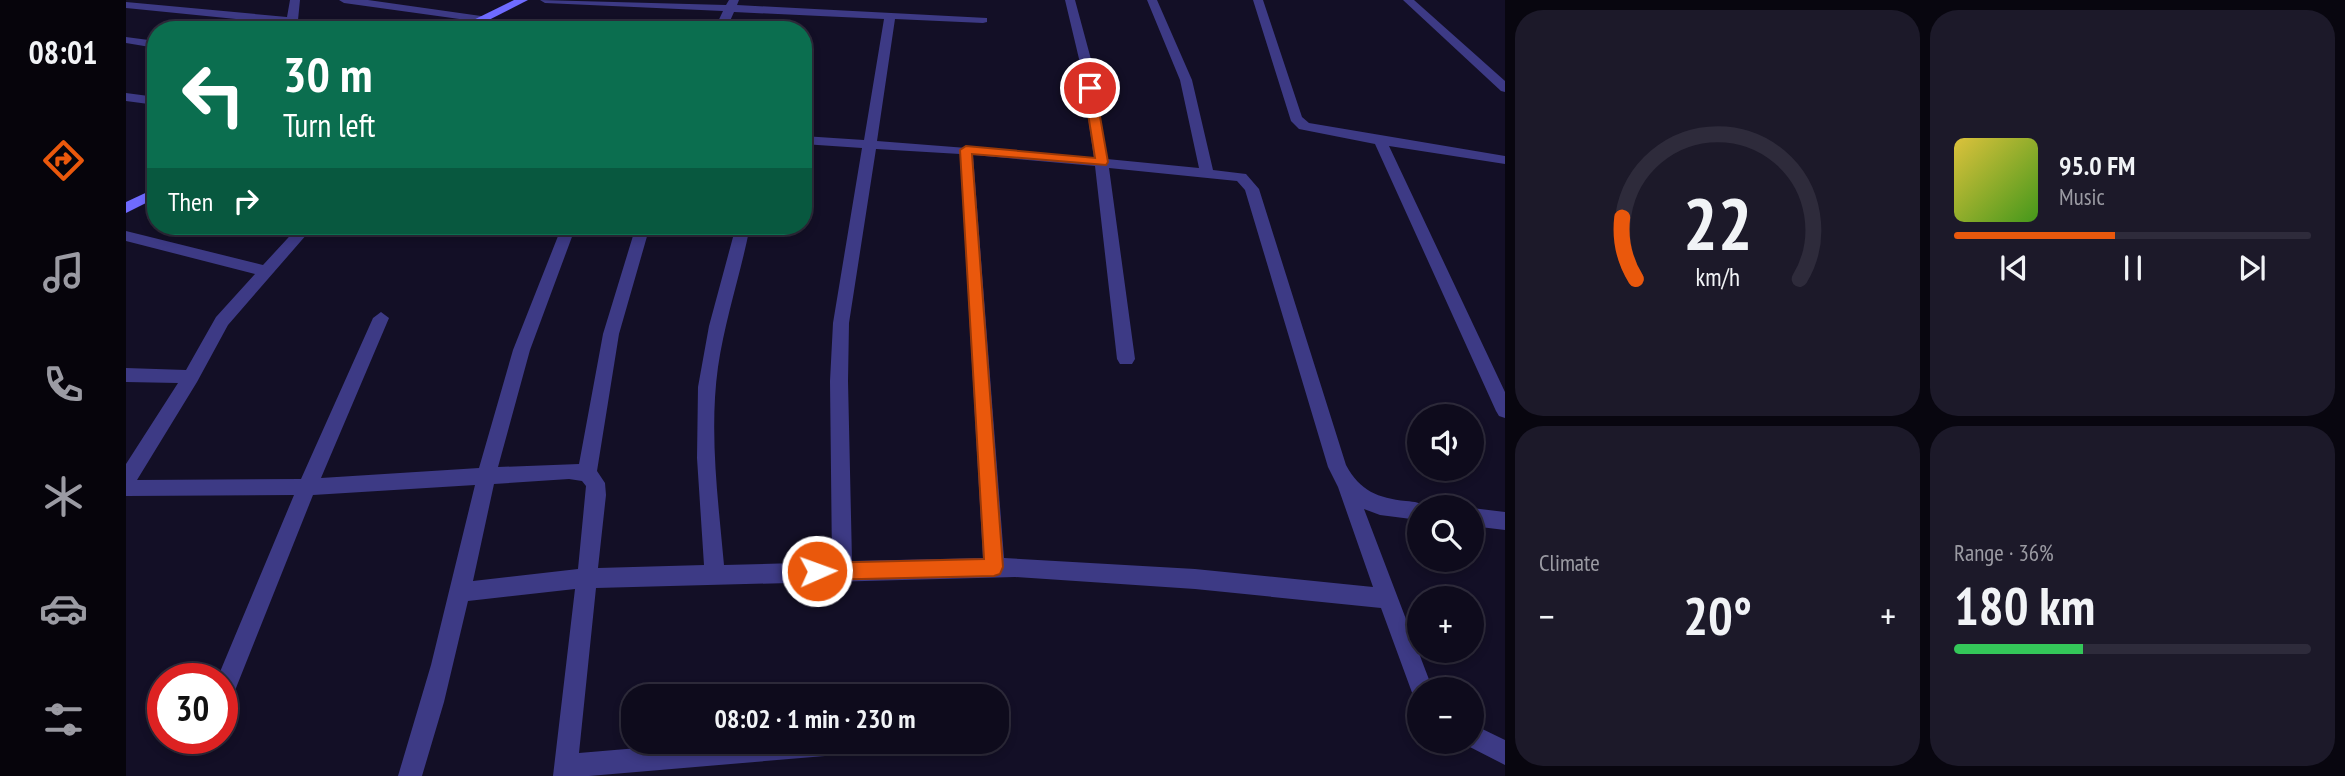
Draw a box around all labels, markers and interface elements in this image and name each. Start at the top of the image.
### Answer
text: 08:01 [28,31,98,73]
text: 30 m [283,42,372,106]
icon: left [168,49,259,140]
pin [1060,58,1120,118]
icon: arrive [1071,69,1109,107]
text: Turn left [283,104,375,146]
icon: directions [39,136,88,185]
text: 95.0 FM [2059,149,2135,182]
text: 22 [1683,175,1752,269]
icon: right [227,182,265,220]
text: Music [2059,182,2105,211]
text: Then [168,185,213,218]
icon: music [39,248,88,297]
icon: previous [1995,249,2033,287]
icon: pause [2114,249,2152,287]
icon: next [2233,249,2271,287]
text: km/h [1695,261,1740,293]
icon: phone [39,360,88,409]
map controls [1407,404,1484,754]
button: sound [1407,404,1484,481]
icon: climate [39,472,88,521]
button: search [1407,495,1484,572]
position arrow [780,534,854,608]
text: Range · 36% [1954,538,2054,567]
text: Climate [1539,548,1600,577]
text: 180 km [1954,572,2095,639]
text: 20° [1683,582,1752,649]
icon: car [39,584,88,633]
button: + [1407,586,1484,663]
text: − [1539,591,1555,640]
text: + [1880,591,1896,640]
speed limit sign: 30 [147,663,238,754]
button: − [1407,677,1484,754]
icon: filters [39,695,88,744]
text: 08:02 · 1 min · 230 m [715,702,915,735]

